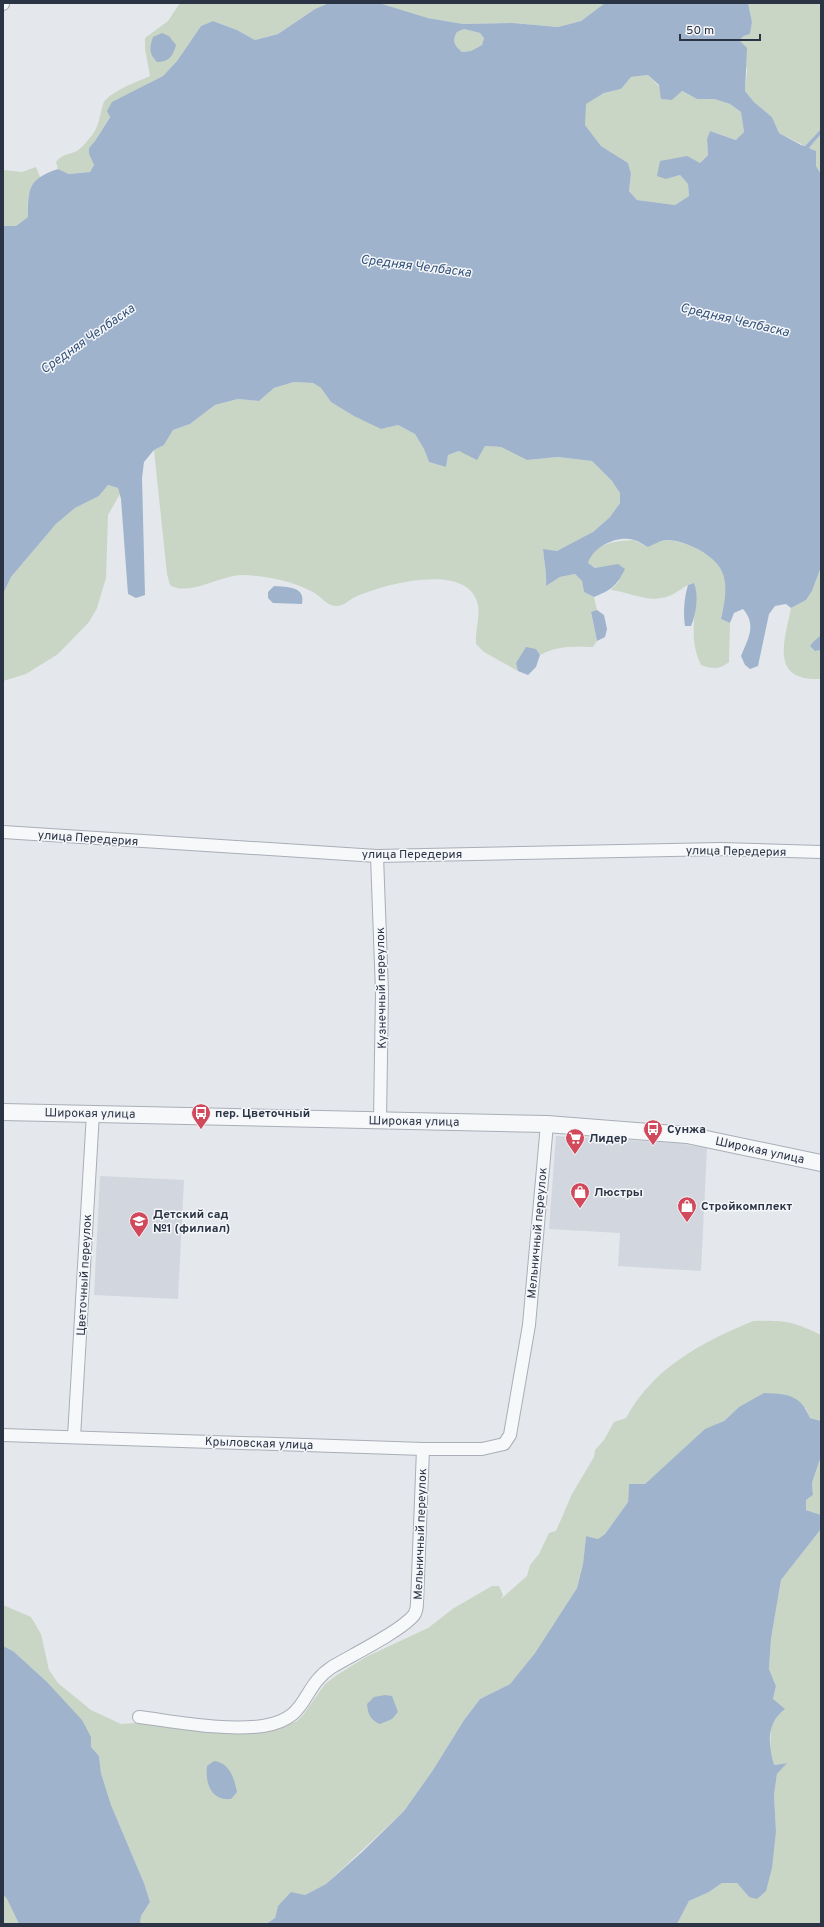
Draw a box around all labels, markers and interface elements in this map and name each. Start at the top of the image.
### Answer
scale bar [680,16,760,42]
text: 50 m [686,23,714,39]
water label: Средняя Челбаска [360,252,472,282]
water label: Средняя Челбаска [38,301,139,378]
water label: Средняя Челбаска [678,301,791,341]
street label: улица Передерия [37,828,139,850]
street label: улица Передерия [686,843,786,861]
street label: улица Передерия [362,847,462,863]
street label: Кузнечный переулок [373,927,391,1049]
bus stop icon: пер. Цветочный [190,1102,212,1130]
street label: Широкая улица [45,1105,135,1123]
place label: пер. Цветочный [215,1106,310,1122]
street label: Широкая улица [369,1113,459,1131]
bus stop icon: Сунжа [642,1118,664,1146]
place label: Сунжа [667,1122,706,1138]
supermarket icon: Лидер [564,1127,586,1155]
place label: Лидер [589,1131,627,1147]
street label: Широкая улица [714,1134,806,1168]
street label: Мельничный переулок [524,1167,552,1299]
shop icon: Люстры [569,1181,591,1209]
place label: Люстры [594,1185,643,1201]
shop icon: Стройкомплект [676,1195,698,1223]
place label: Стройкомплект [701,1199,792,1215]
place label: Детский сад №1 (филиал) [153,1207,230,1237]
school or university icon: Детский сад №1 (филиал) [128,1210,150,1238]
street label: Цветочный переулок [74,1214,96,1336]
street label: Крыловская улица [205,1434,313,1454]
street label: Мельничный переулок [411,1468,431,1600]

